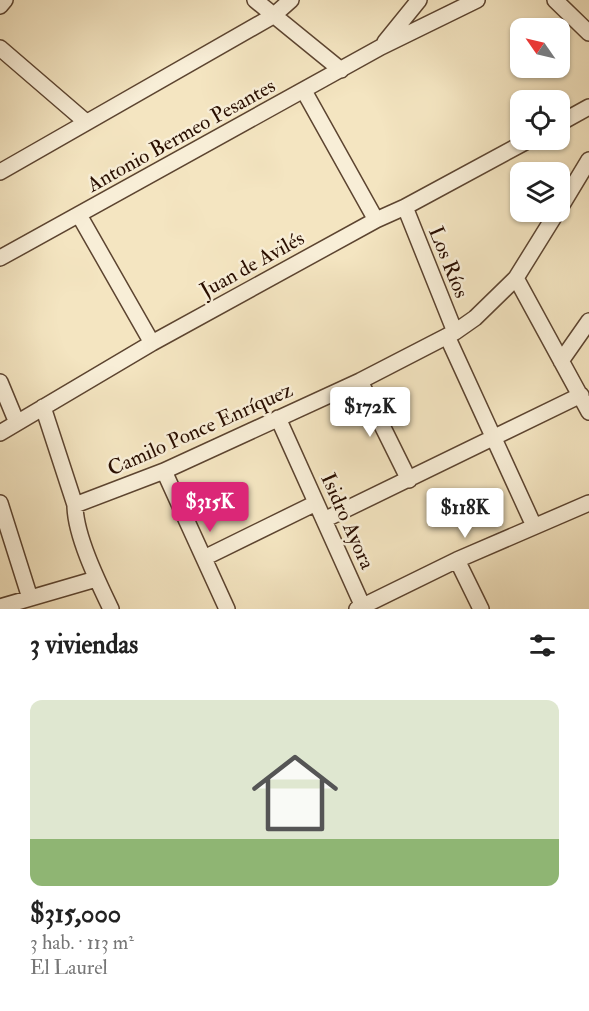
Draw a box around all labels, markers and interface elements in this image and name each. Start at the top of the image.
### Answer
north arrow [510,18,570,78]
map controls [510,18,570,222]
street label: Antonio Bermeo Pesantes [81,72,280,199]
button: locate [510,90,570,150]
button: layers [510,162,570,222]
street label: Los Ríos [422,222,475,302]
street label: Juan de Avilés [194,225,309,305]
street label: Camilo Ponce Enríquez [103,376,297,482]
pin: $172K [328,387,412,438]
text: $172K [344,394,396,419]
street label: Isidro Ayora [314,469,381,574]
pin: $315K [168,482,252,533]
pin: $118K [423,488,507,539]
text: $315K [186,489,234,514]
text: $118K [441,495,489,520]
text: 3 viviendas [30,629,138,661]
icon: filters [526,629,559,662]
icon: home [241,739,349,847]
text: $315,000 [30,898,121,930]
text: 3 hab. · 113 m² [30,930,134,955]
text: El Laurel [30,955,108,980]

